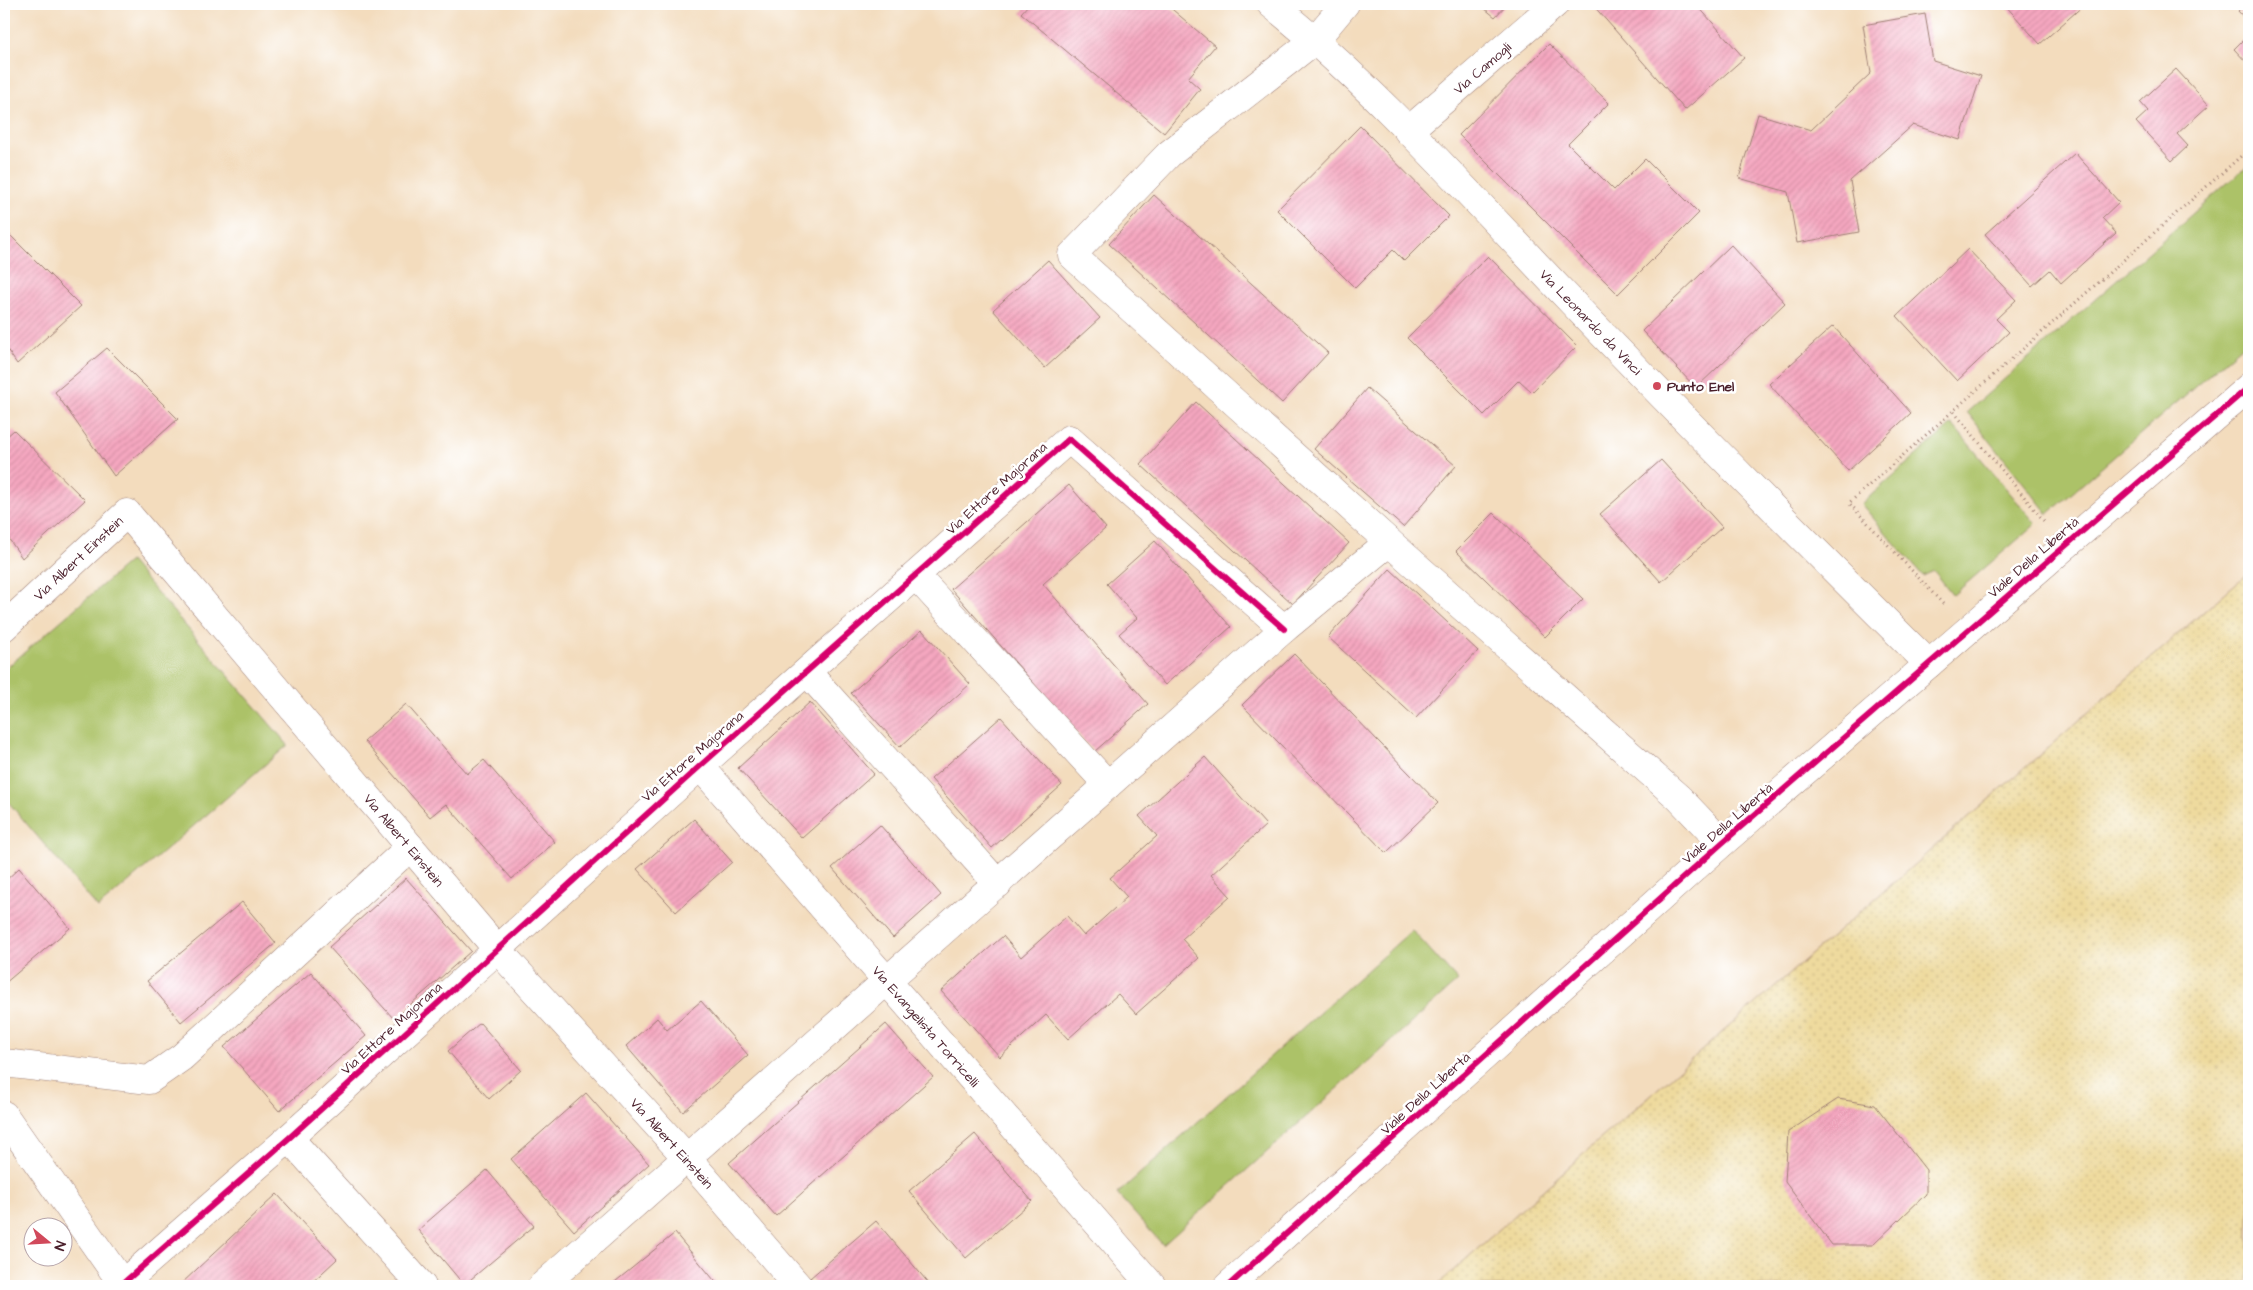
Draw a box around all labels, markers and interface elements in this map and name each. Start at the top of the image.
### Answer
street label: Via Camogli [1449,38,1516,100]
street label: Via Leonardo da Vinci [1534,265,1646,380]
place label: Punto Enel [1667,377,1735,397]
marker: Punto Enel [1651,380,1663,392]
street label: Via Ettore Majorana [942,438,1052,540]
street label: Via Albert Einstein [29,512,128,606]
street label: Viale Della Libertà [1984,512,2084,603]
street label: Via Ettore Majorana [637,707,748,807]
street label: Viale Della Libertà [1678,778,1778,869]
street label: Via Albert Einstein [358,790,448,892]
street label: Via Evangelista Torricelli [867,962,984,1092]
street label: Via Ettore Majorana [337,978,447,1080]
street label: Viale Della Libertà [1376,1048,1475,1140]
street label: Via Albert Einstein [625,1094,718,1193]
north arrow [22,1218,72,1268]
text: N [48,1238,70,1253]

